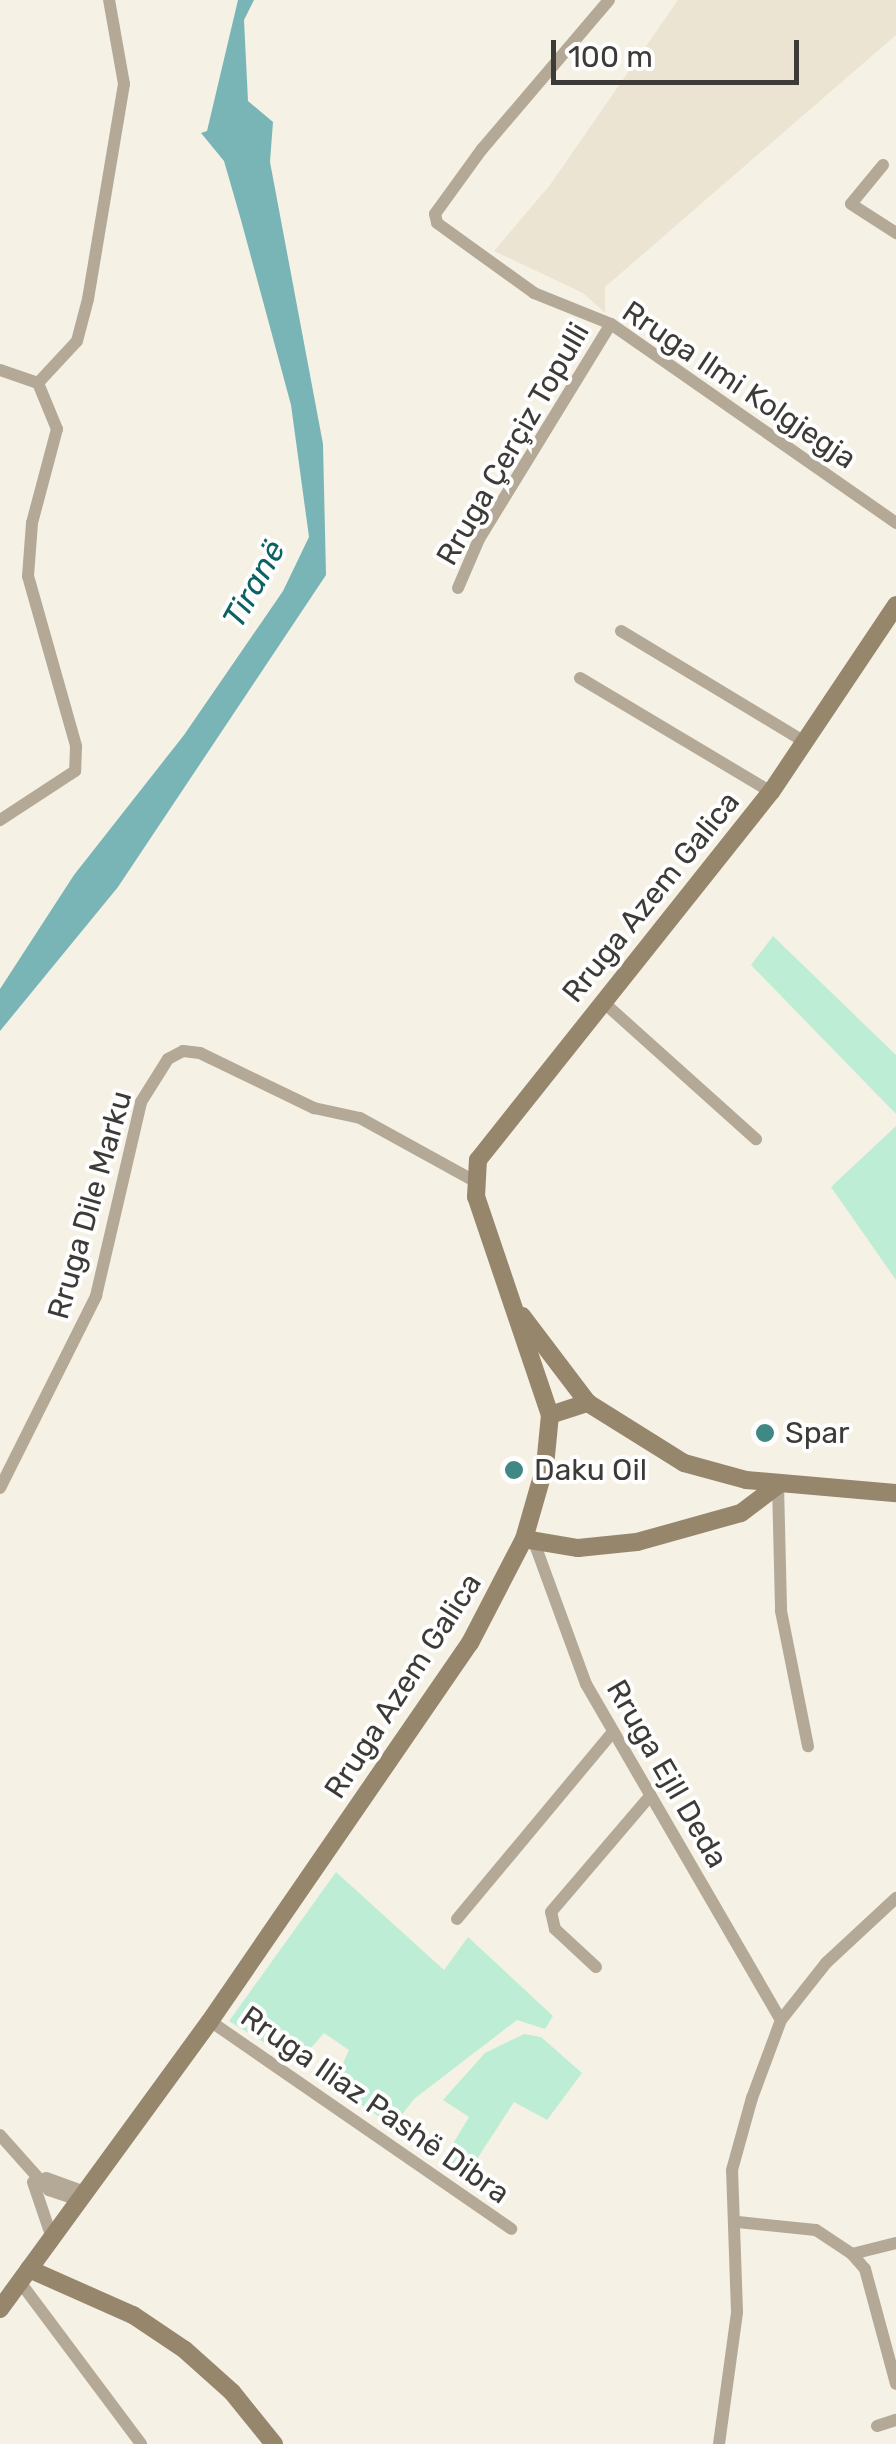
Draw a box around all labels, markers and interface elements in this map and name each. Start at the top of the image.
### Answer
scale bar [556,20,804,82]
text: 100 m [568,39,653,75]
street label: Rruga Ilmi Kolgjegja [615,293,863,477]
street label: Rruga Çerçiz Topulli [429,316,597,572]
water label: Tiranë [214,534,294,634]
street label: Rruga Azem Galica [555,784,747,1010]
street label: Rruga Dile Marku [40,1087,140,1323]
place label: Spar [785,1415,849,1451]
marker: Spar [754,1422,776,1444]
place label: Daku Oil [534,1452,647,1488]
marker: Daku Oil [503,1459,525,1481]
street label: Rruga Azem Galica [317,1567,489,1805]
street label: Rruga Ejll Deda [599,1674,735,1874]
street label: Rruga Iliaz Pashë Dibra [234,1999,516,2211]

